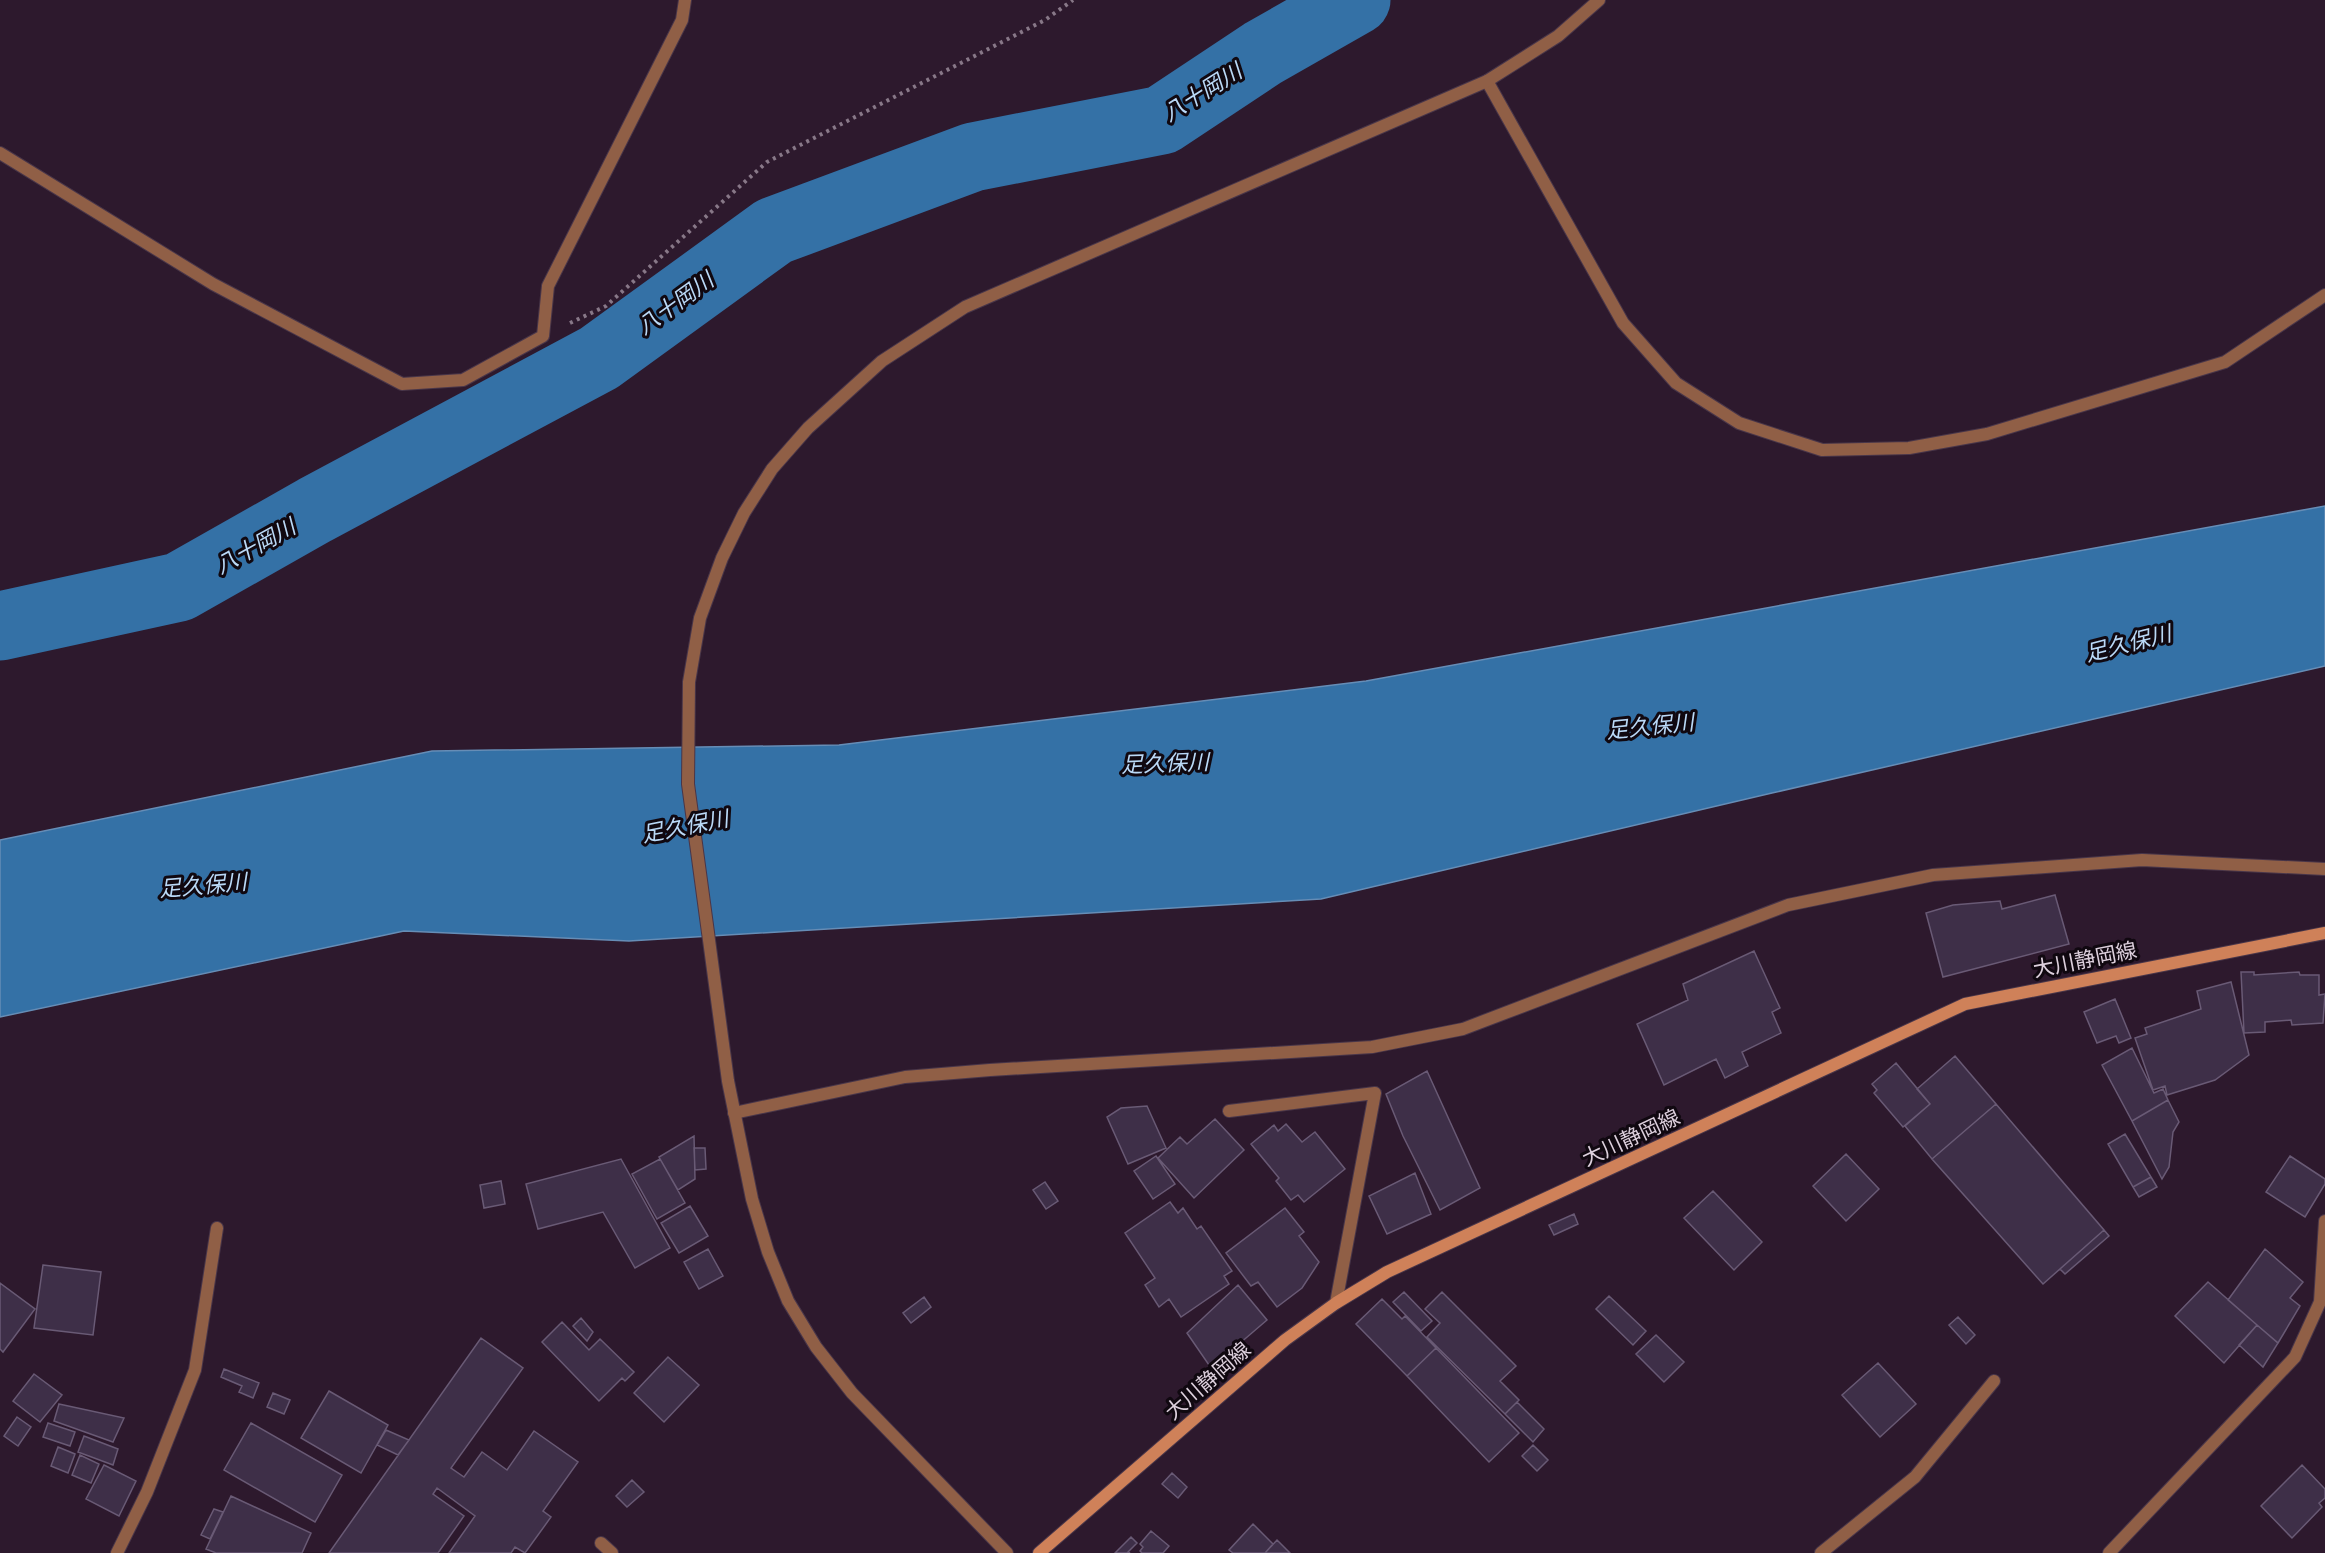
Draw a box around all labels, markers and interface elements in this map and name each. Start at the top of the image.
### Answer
water label: 八十岡川 [1157,55,1251,131]
water label: 八十岡川 [631,264,723,343]
water label: 八十岡川 [209,511,304,583]
water label: 足久保川 [2082,617,2177,671]
water label: 足久保川 [1605,706,1698,749]
water label: 足久保川 [1120,746,1212,783]
water label: 足久保川 [639,802,734,852]
water label: 足久保川 [158,866,250,907]
street label: 大川静岡線 [2031,935,2140,987]
street label: 大川静岡線 [1577,1102,1686,1176]
street label: 大川静岡線 [1159,1335,1259,1428]

